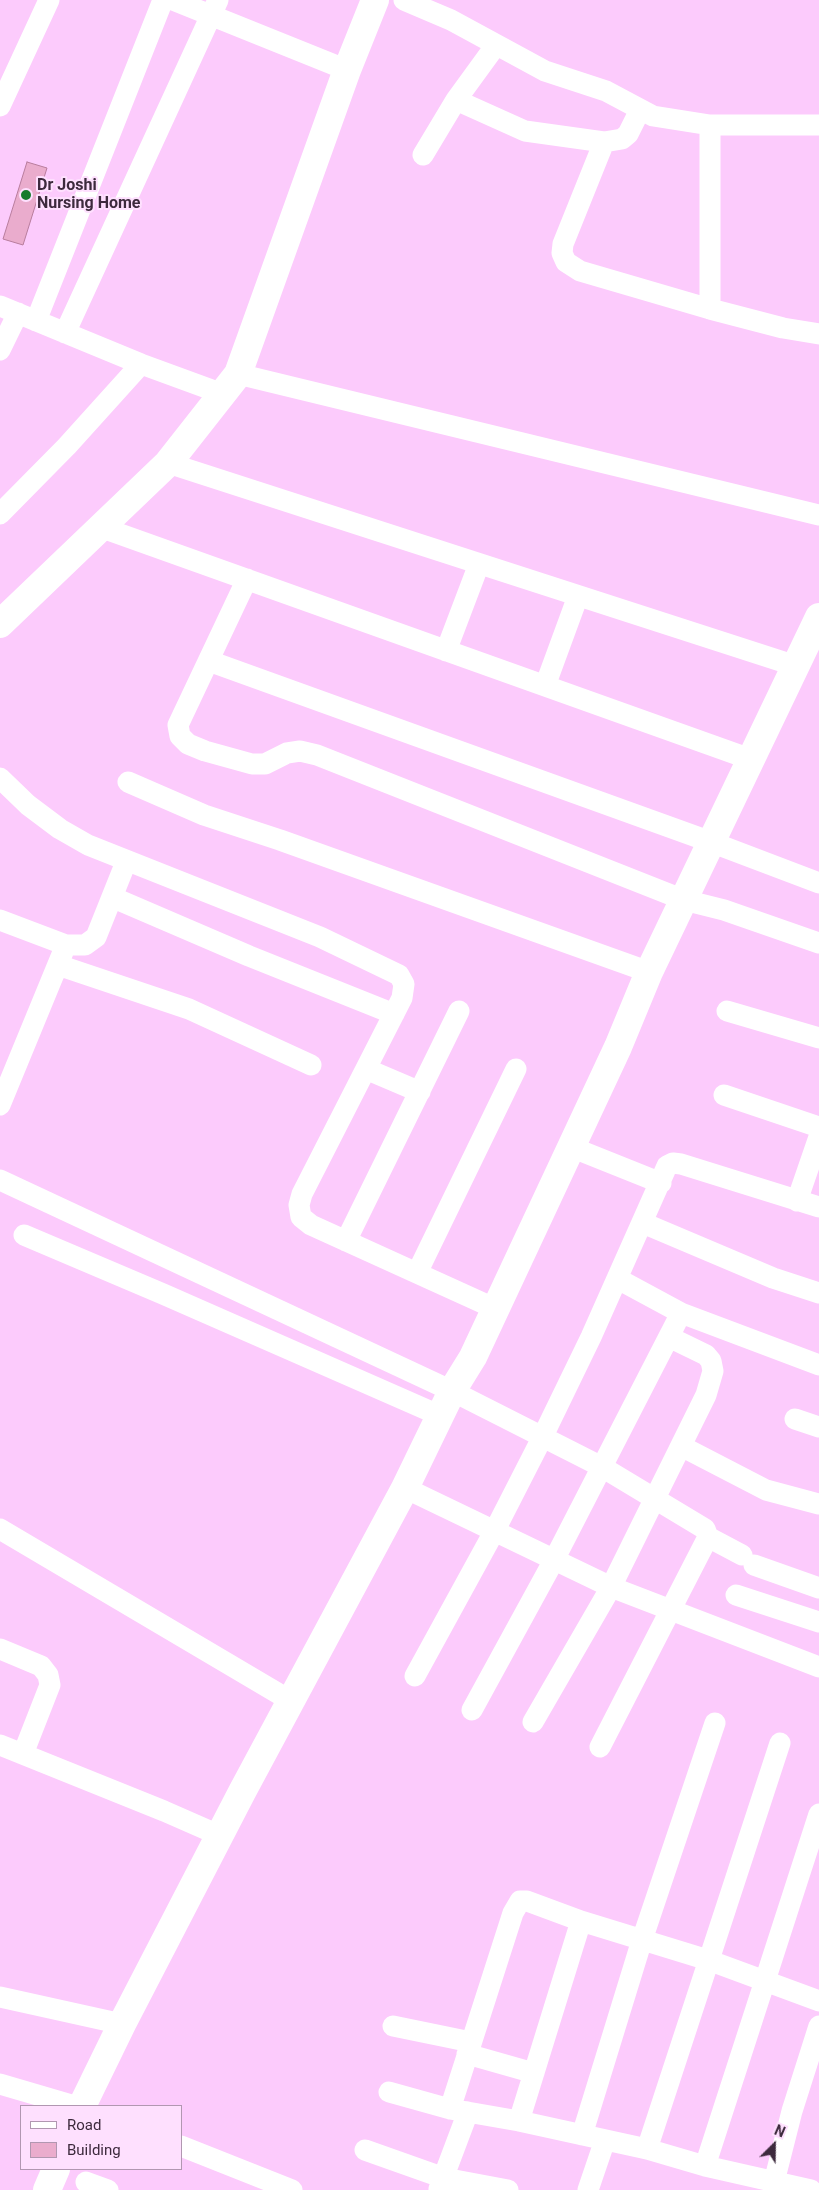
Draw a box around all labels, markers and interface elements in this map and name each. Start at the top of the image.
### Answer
place label: Dr Joshi Nursing Home [37,176,140,214]
marker: Dr Joshi Nursing Home [19,188,33,202]
legend [20,2105,182,2170]
text: Road [67,2116,101,2134]
north arrow [749,2120,799,2170]
text: N [772,2122,788,2140]
text: Building [67,2141,121,2159]

